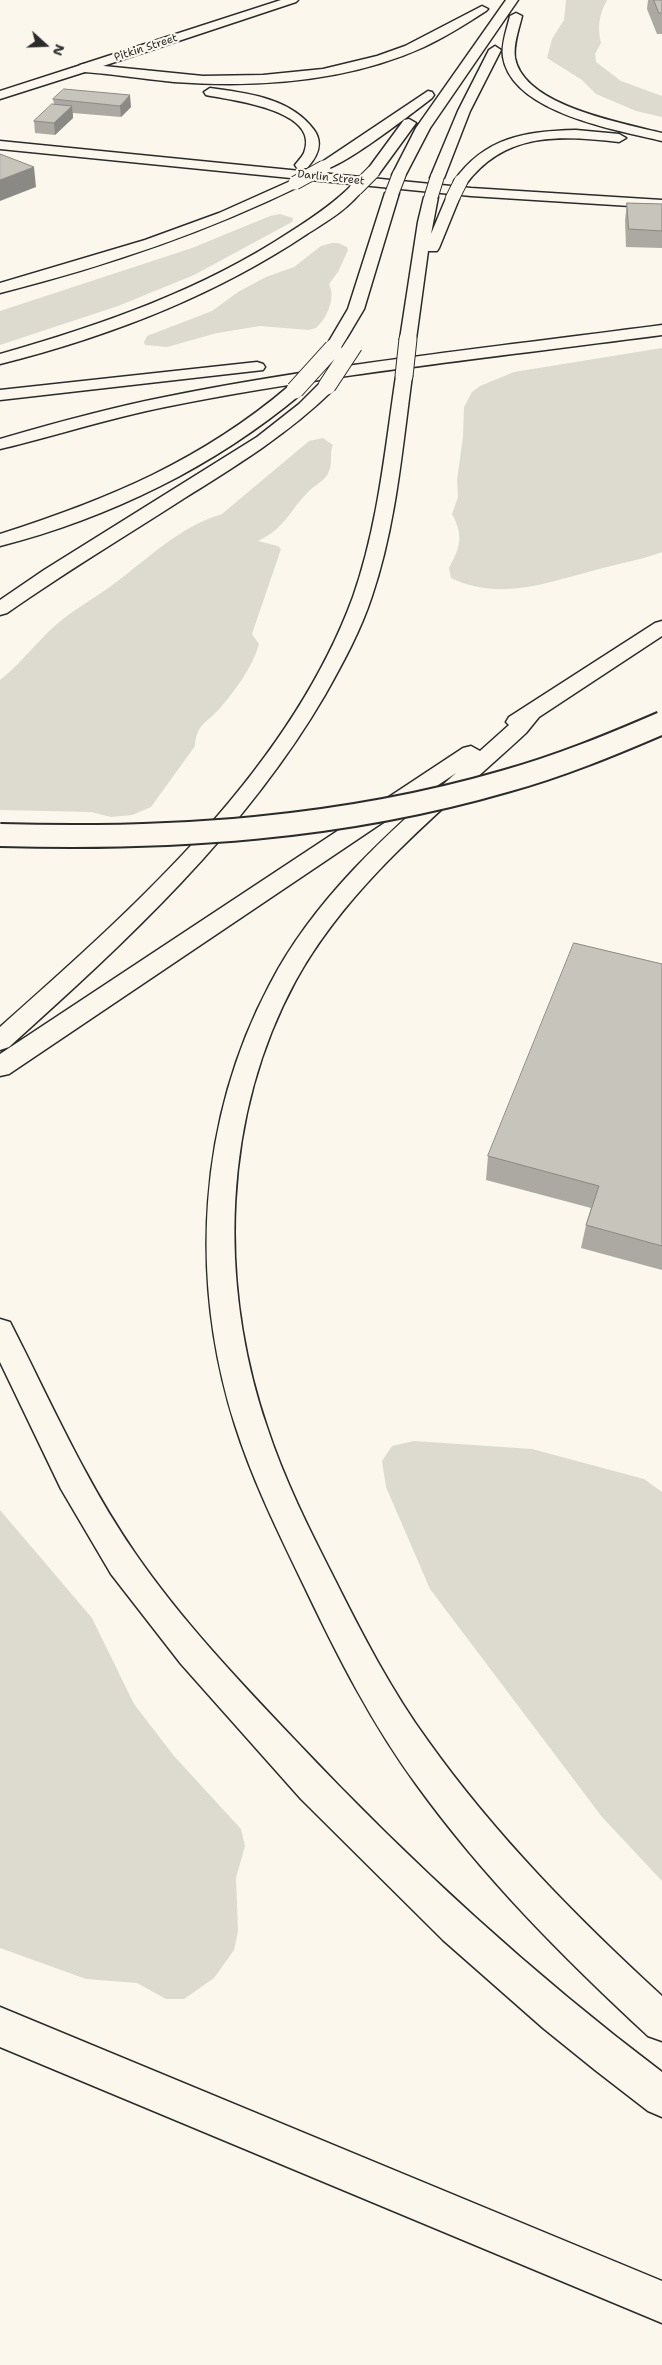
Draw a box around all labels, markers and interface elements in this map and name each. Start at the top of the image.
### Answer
north arrow [20,20,70,70]
street label: Pitkin Street [113,32,179,64]
text: N [49,42,69,58]
street label: Darlin Street [297,168,365,188]

